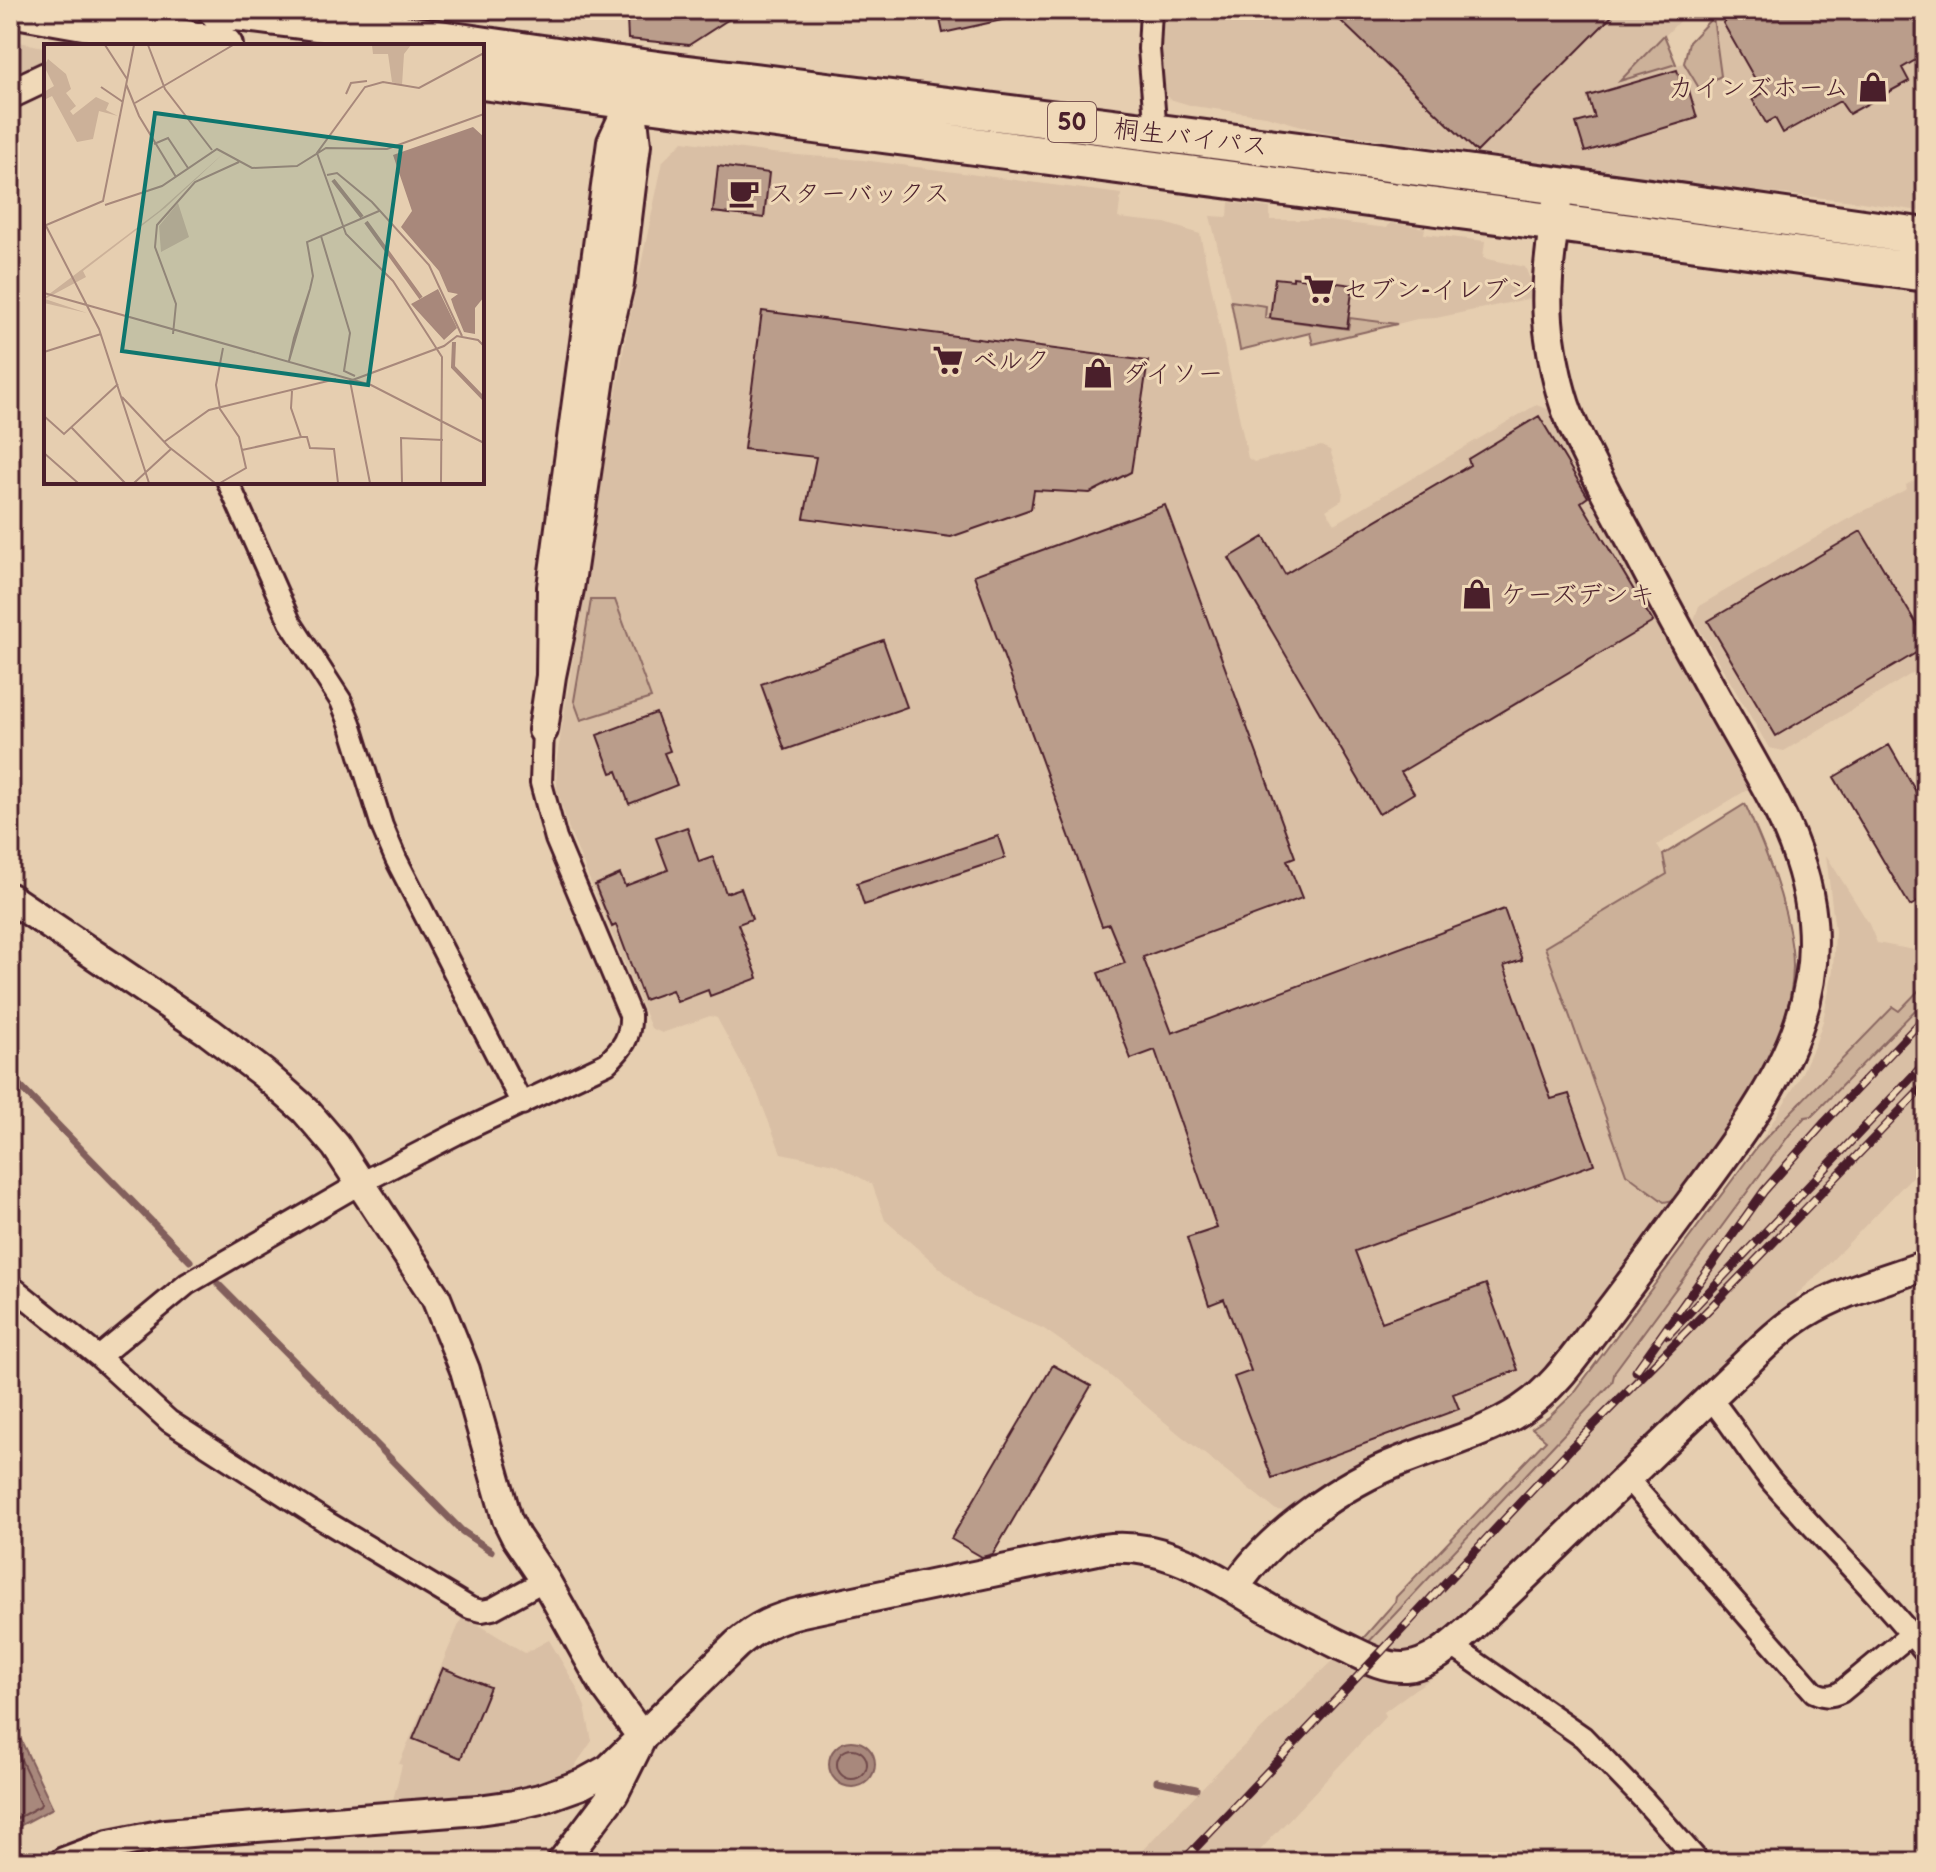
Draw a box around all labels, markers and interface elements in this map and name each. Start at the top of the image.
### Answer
inset map [44,44,484,484]
shop icon: カインズホーム [1856,70,1890,104]
place label: カインズホーム [1668,73,1849,104]
road number: 50 [1048,102,1096,142]
street label: 桐生バイパス [1112,114,1270,163]
cafe icon: スターバックス [727,176,761,210]
place label: スターバックス [768,179,950,210]
supermarket icon: セブン-イレブン [1302,272,1336,306]
place label: セブン-イレブン [1343,275,1535,306]
supermarket icon: ベルク [931,343,965,377]
place label: ベルク [972,346,1050,377]
shop icon: ダイソー [1081,356,1115,390]
place label: ダイソー [1122,359,1223,390]
shop icon: ケーズデンキ [1460,577,1494,611]
place label: ケーズデンキ [1501,580,1655,611]

